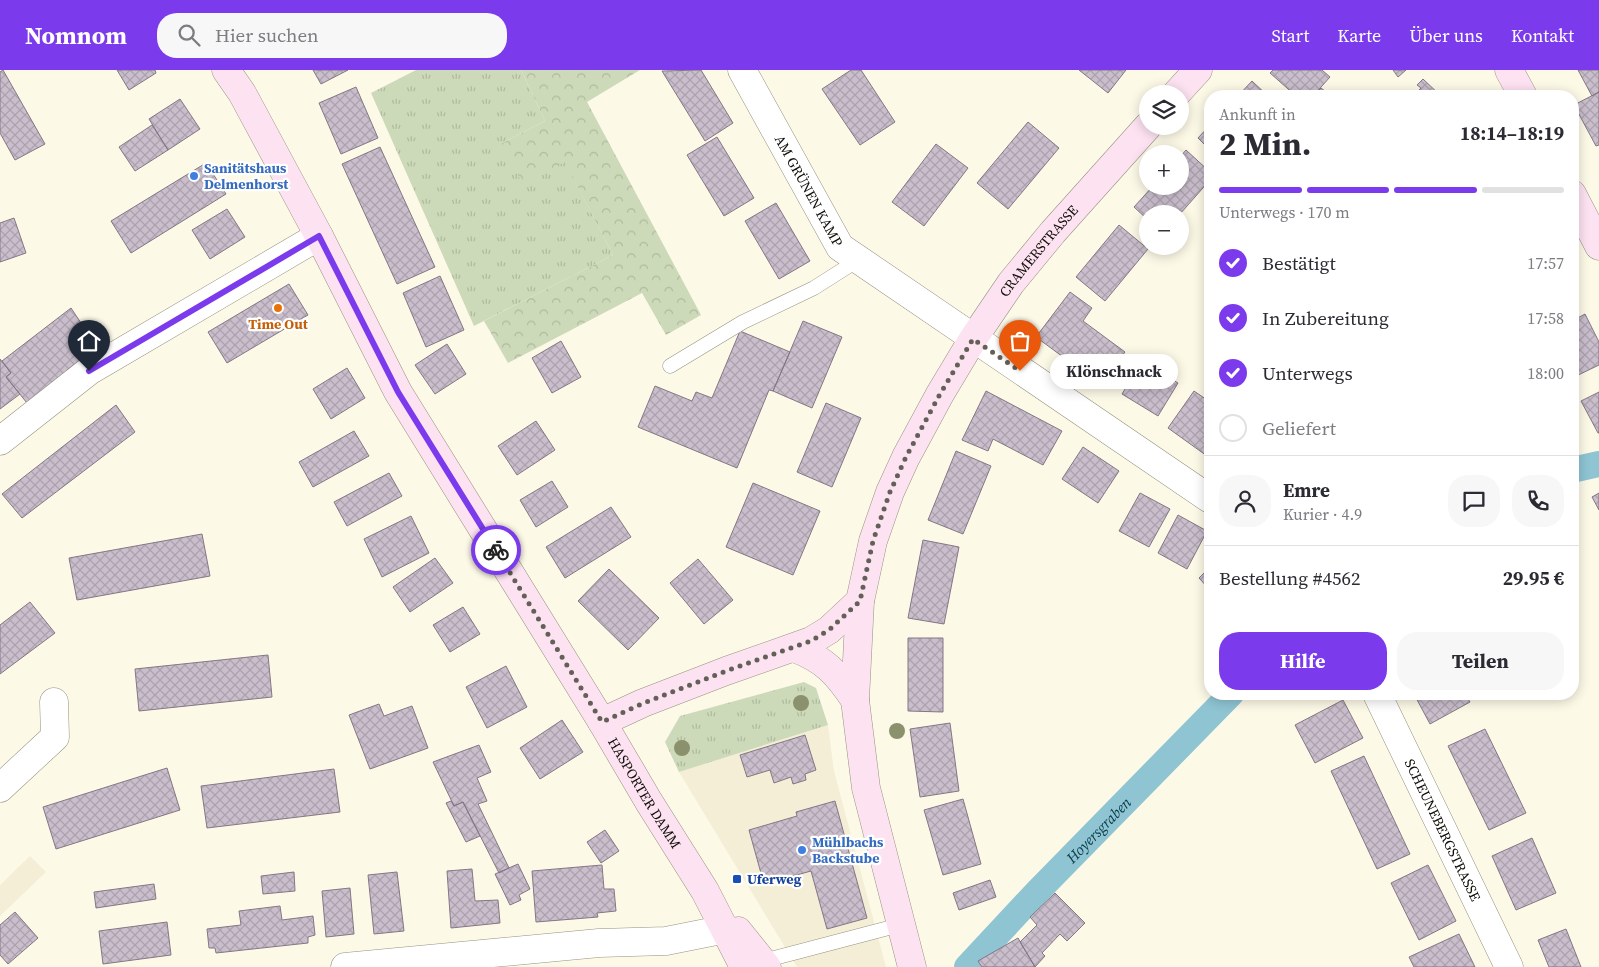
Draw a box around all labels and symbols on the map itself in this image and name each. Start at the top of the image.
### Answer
street label: AM GRÜNEN KAMP [770,131,848,250]
place label: Sanitätshaus Delmenhorst [204,158,289,194]
marker: Sanitätshaus Delmenhorst [188,170,200,182]
street label: CRAMERSTRASSE [994,201,1083,301]
marker: Time Out [272,302,284,314]
place label: Time Out [248,314,309,334]
pin [68,320,110,371]
pin [999,320,1041,371]
callout: Klönschnack [1050,354,1178,388]
courier [471,525,521,575]
street label: HASPORTER DAMM [603,734,686,852]
street label: SCHEUNEBERGSTRASSE [1400,755,1486,904]
water label: Hoyersgraben [1060,791,1136,868]
place label: Mühlbachs Backstube [812,832,884,868]
marker: Mühlbachs Backstube [796,844,808,856]
place label: Uferweg [747,869,802,889]
marker: Uferweg [731,873,743,885]

